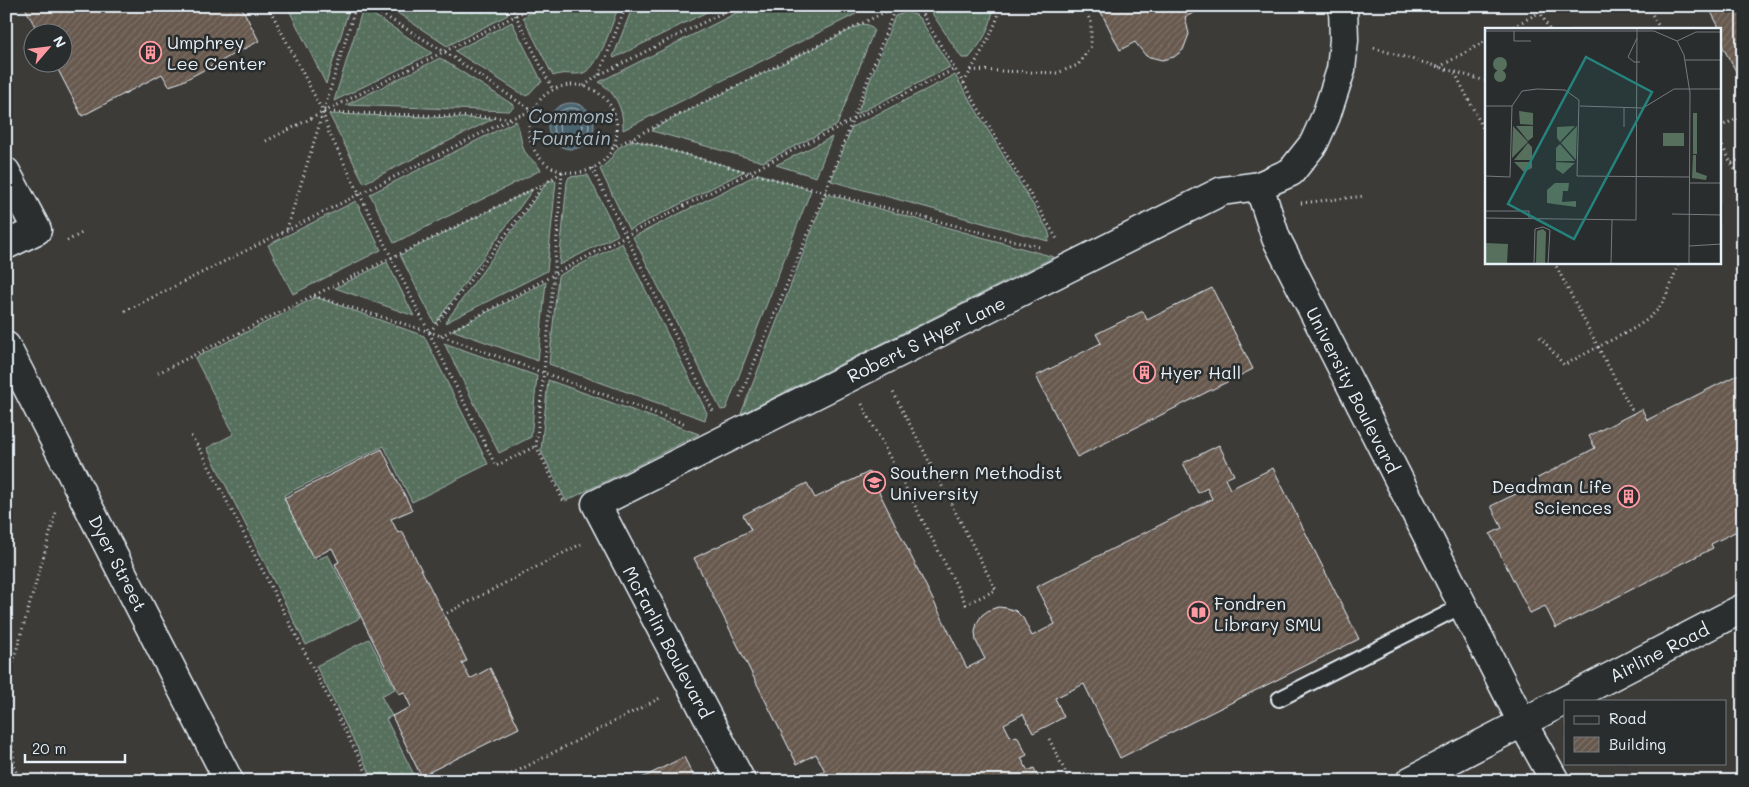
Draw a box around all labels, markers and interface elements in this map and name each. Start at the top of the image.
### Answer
north arrow [22,22,72,72]
inset map [1485,28,1722,264]
place label: Umphrey Lee Center [167,30,267,75]
text: N [49,33,71,51]
building icon: Umphrey Lee Center [139,40,163,64]
water label: Commons Fountain [528,103,614,150]
street label: Robert S Hyer Lane [843,290,1009,388]
street label: University Boulevard [1301,303,1405,477]
building icon: Hyer Hall [1132,360,1156,384]
place label: Hyer Hall [1160,360,1241,384]
place label: Southern Methodist University [890,460,1062,505]
school or university icon: Southern Methodist University [862,470,886,494]
place label: Deadman Life Sciences [1491,474,1612,519]
building icon: Deadman Life Sciences [1616,484,1640,508]
street label: Dyer Street [83,511,153,615]
street label: McFarlin Boulevard [618,562,718,722]
place label: Fondren Library SMU [1214,591,1321,636]
library icon: Fondren Library SMU [1186,601,1210,625]
street label: Airline Road [1605,617,1713,687]
legend [1564,700,1726,764]
text: Road [1609,708,1646,728]
scale bar [25,732,125,764]
text: Building [1609,734,1666,754]
text: 20 m [32,738,66,758]

